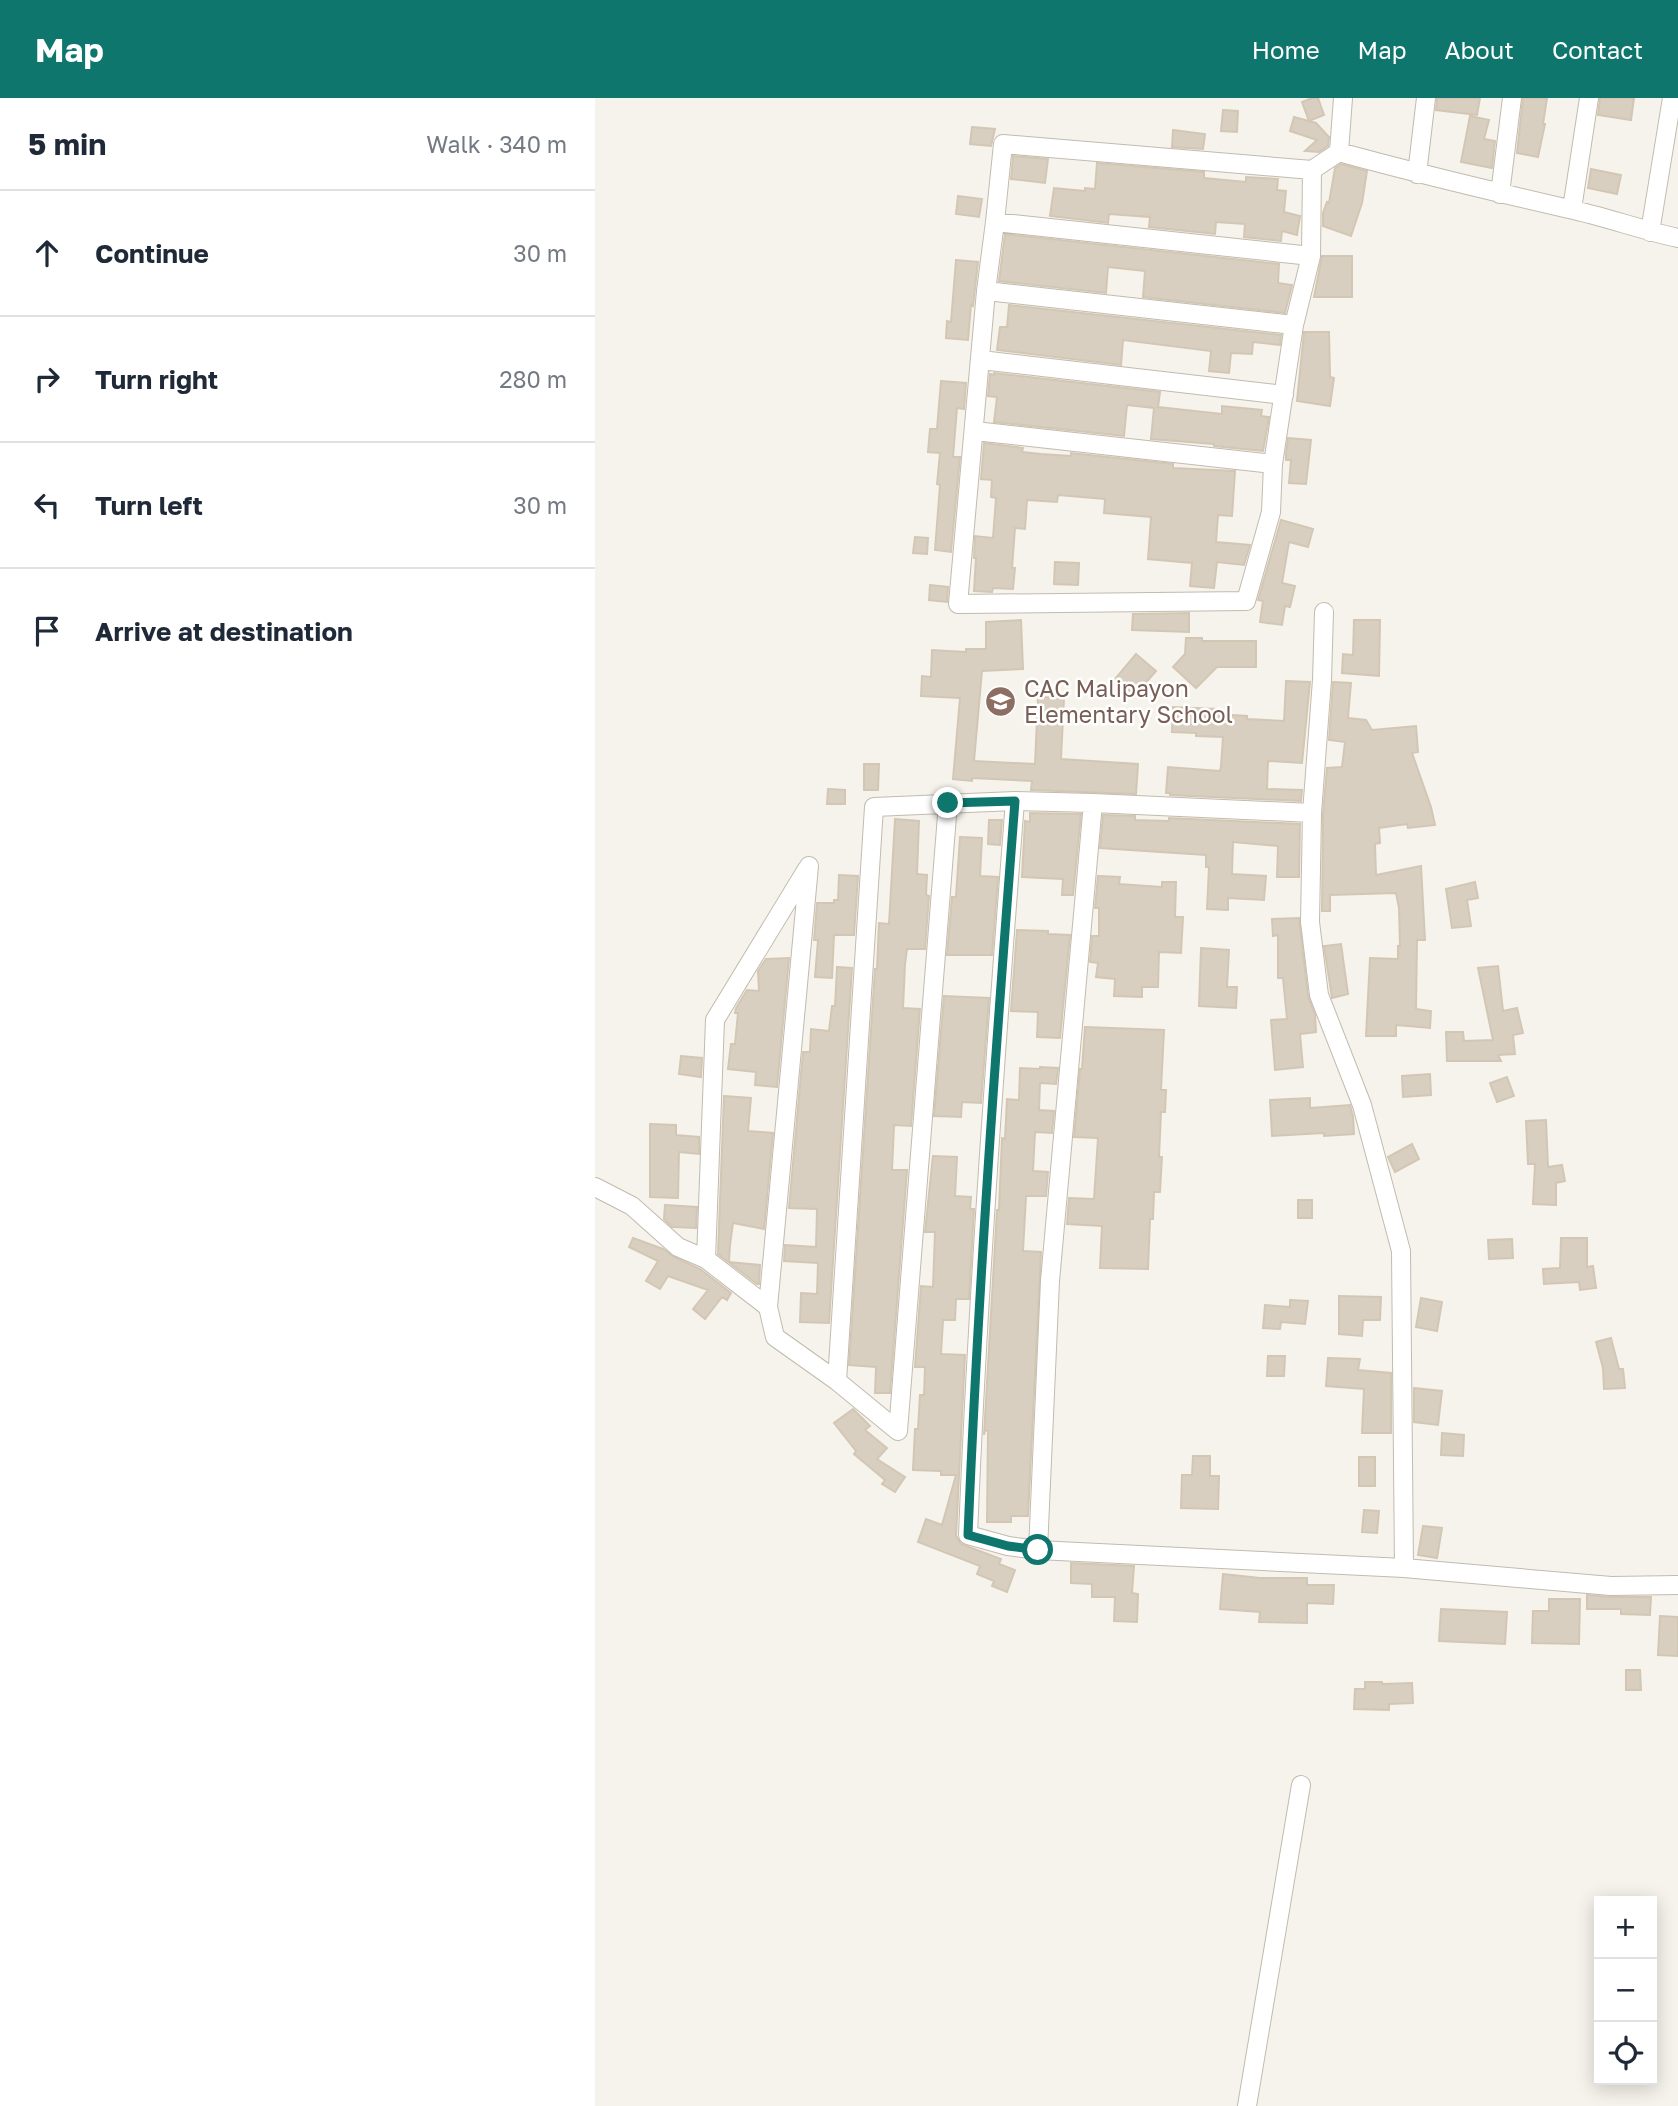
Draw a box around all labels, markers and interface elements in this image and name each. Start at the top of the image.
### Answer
text: Map [35,30,104,69]
text: Home [1252,35,1320,64]
text: Map [1358,35,1407,64]
text: About [1445,35,1514,64]
text: Contact [1552,35,1643,64]
text: 5 min [28,126,106,162]
text: Walk · 340 m [426,130,567,158]
icon: ahead [28,234,66,272]
text: Continue [95,238,209,269]
text: 30 m [513,239,567,267]
icon: right [28,360,66,398]
text: Turn right [95,364,218,395]
text: 280 m [499,365,567,393]
icon: left [28,486,66,524]
text: Turn left [95,490,203,521]
text: 30 m [513,491,567,519]
icon: arrive [28,612,66,650]
text: Arrive at destination [95,616,353,647]
place label: CAC Malipayon Elementary School [1024,674,1233,728]
school or university icon: CAC Malipayon Elementary School [984,684,1018,718]
route end [932,787,963,818]
route start [1022,1534,1053,1565]
map controls [1594,1896,1657,2085]
button: + [1594,1896,1657,1959]
button: − [1594,1959,1657,2022]
button: locate [1594,2022,1657,2085]

